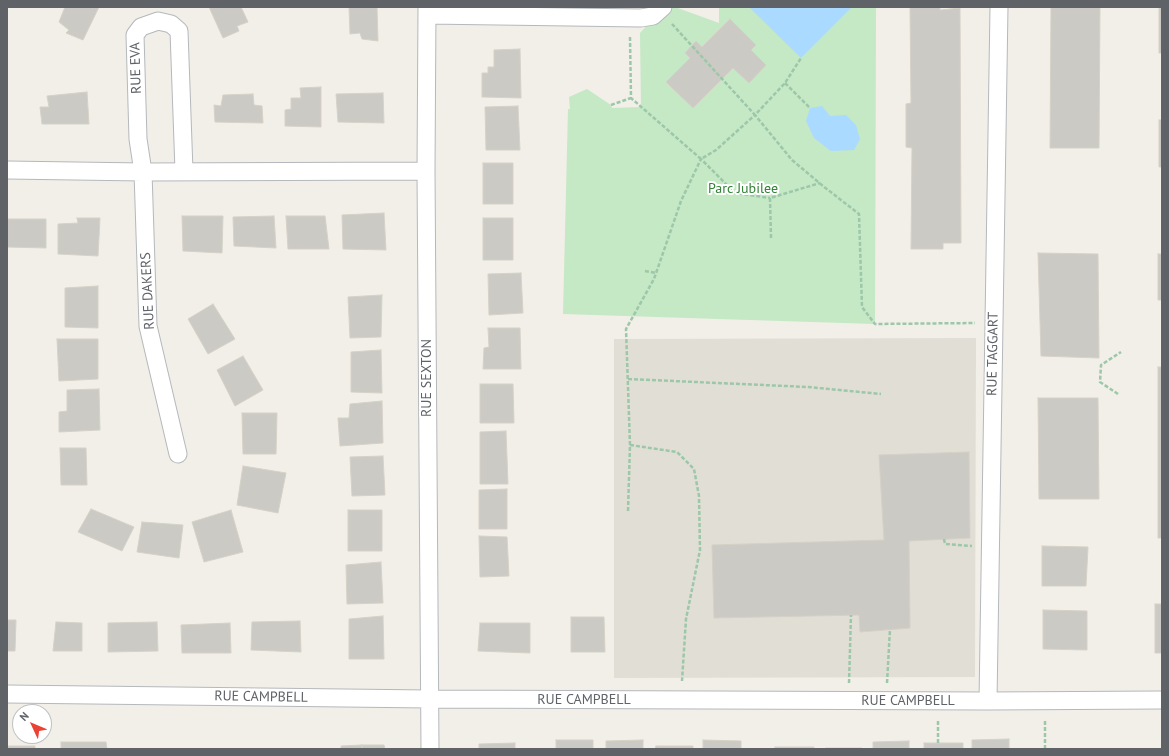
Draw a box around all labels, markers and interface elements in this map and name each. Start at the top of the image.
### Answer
street label: RUE EVA [127,42,145,94]
park label: Parc Jubilee [708,181,778,197]
street label: RUE DAKERS [138,252,158,330]
street label: RUE TAGGART [984,312,1002,396]
street label: RUE SEXTON [419,339,435,417]
street label: RUE CAMPBELL [214,688,308,706]
street label: RUE CAMPBELL [537,692,631,708]
street label: RUE CAMPBELL [861,693,955,709]
north arrow [12,704,52,744]
text: N [17,709,32,724]

